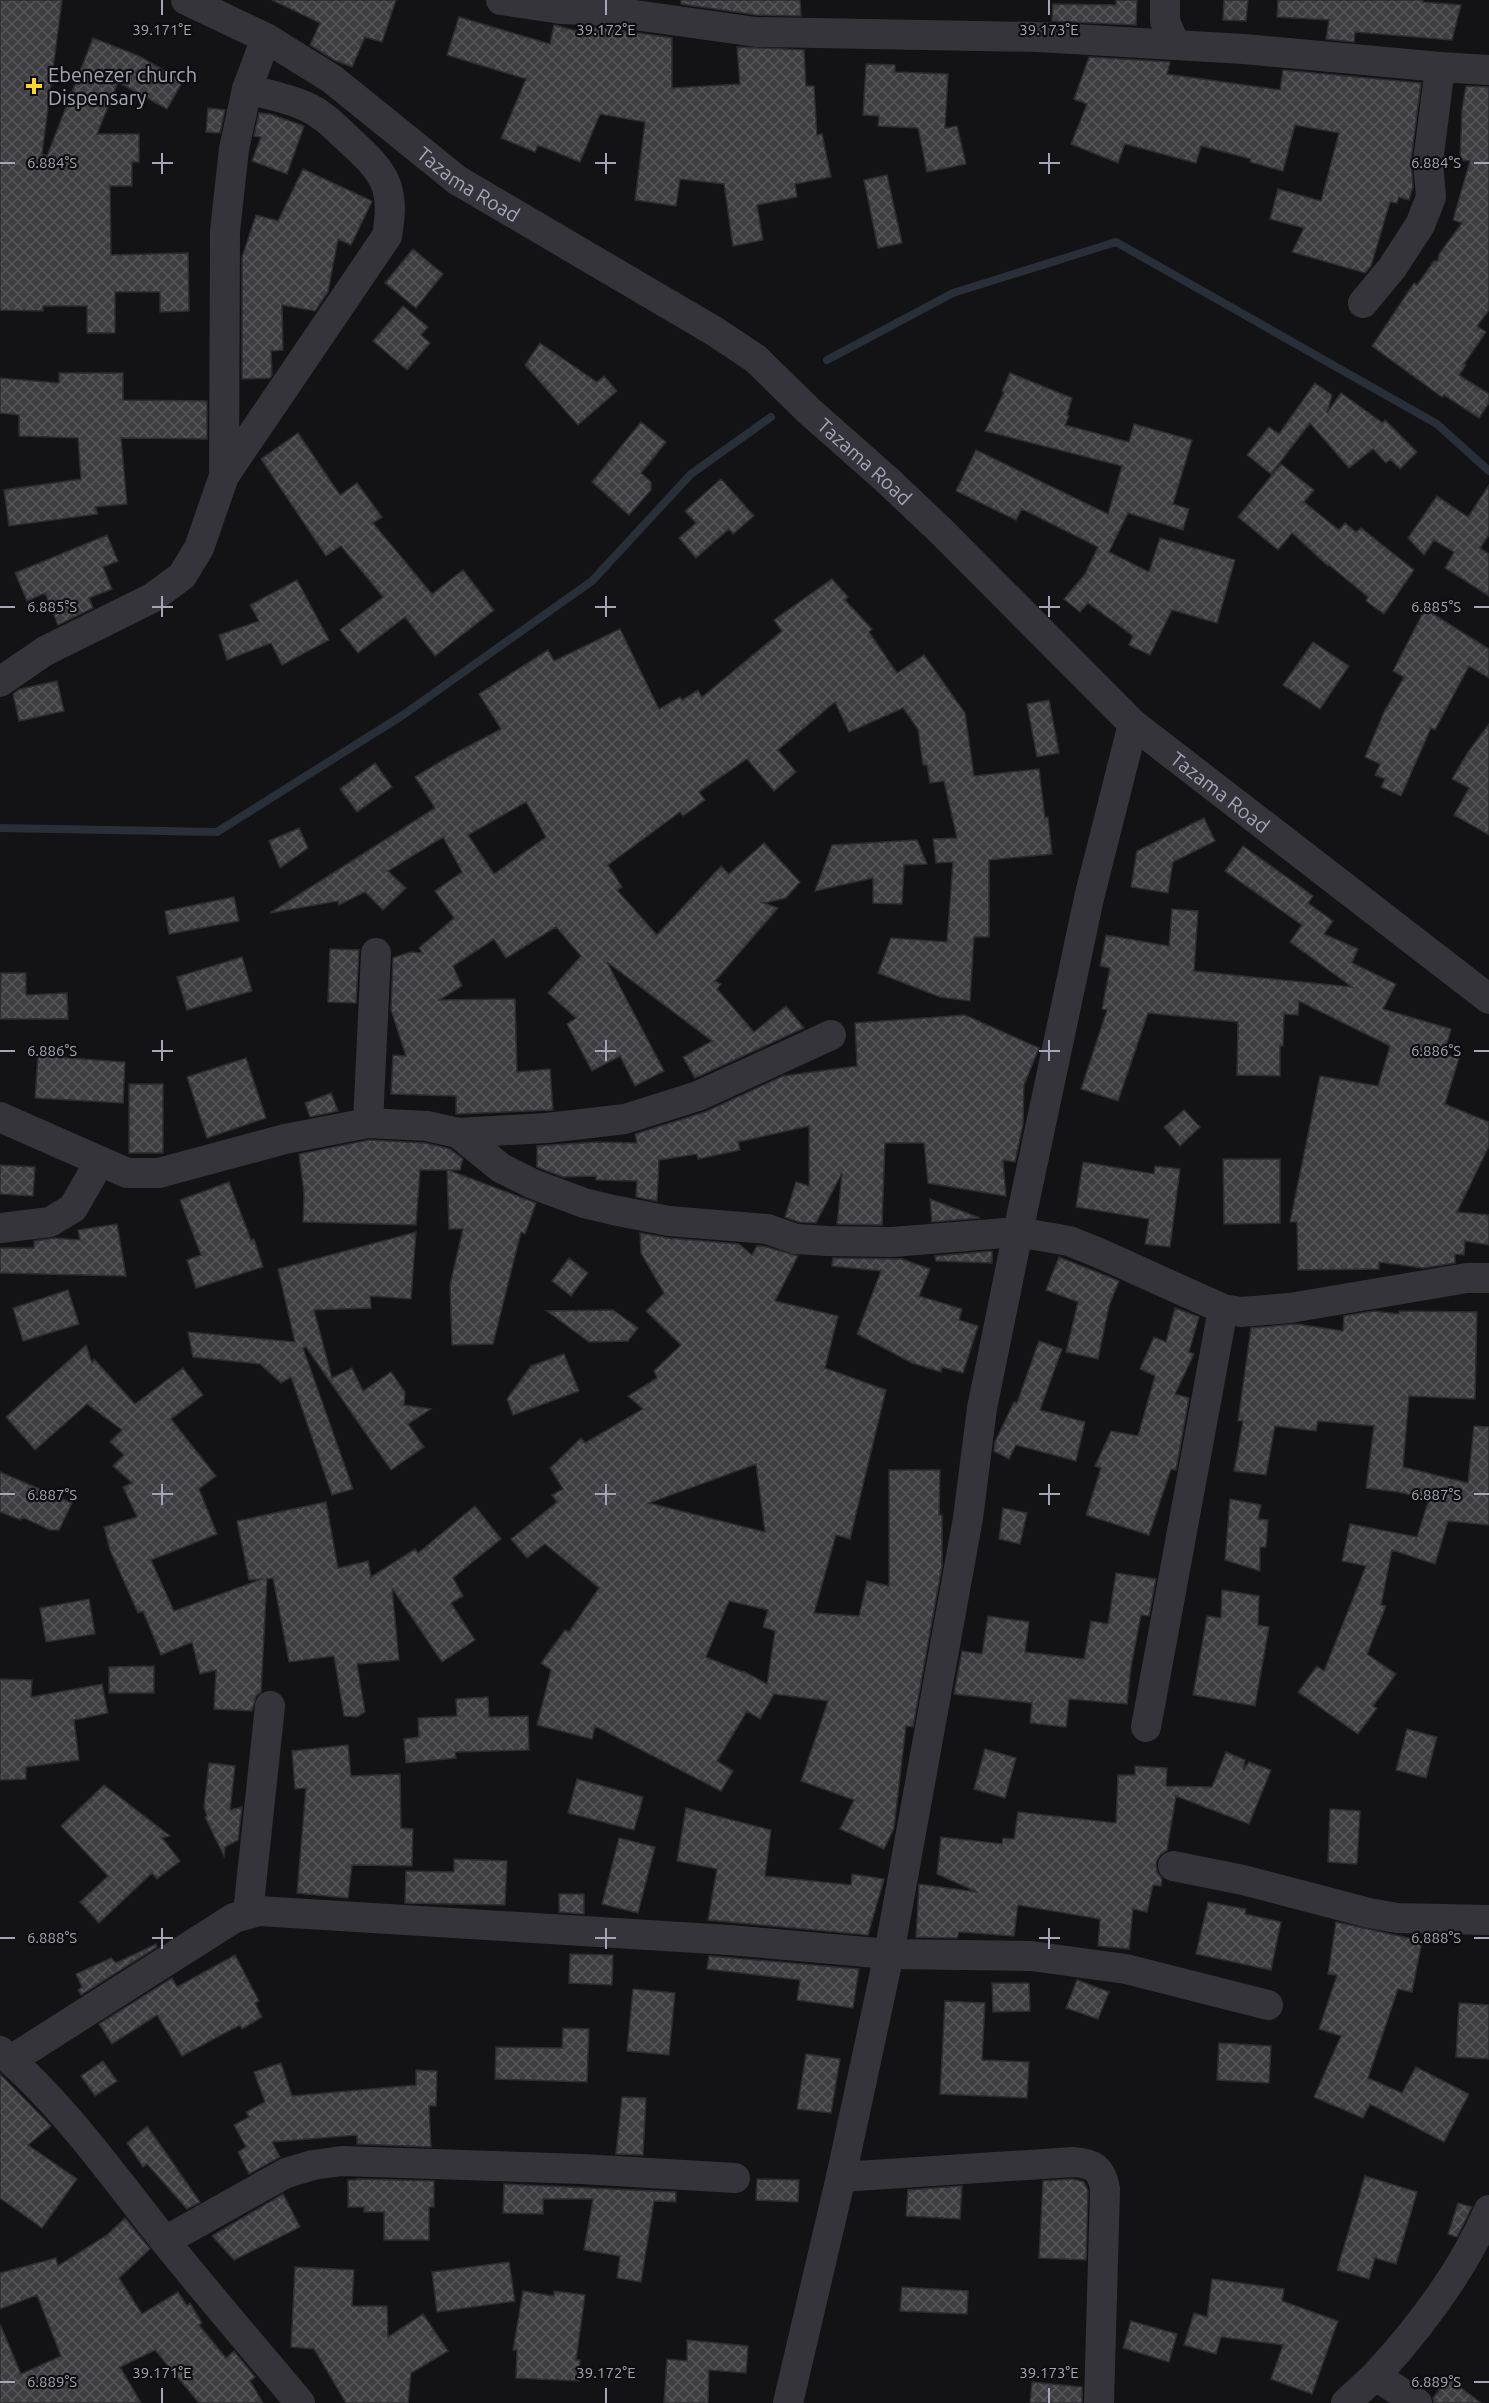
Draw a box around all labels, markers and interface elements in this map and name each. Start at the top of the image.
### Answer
text: 39.171°E [132,21,192,38]
text: 39.172°E [576,21,636,38]
text: 39.173°E [1019,21,1079,38]
place label: Ebenezer church Dispensary [48,63,197,109]
marker: Ebenezer church Dispensary [25,77,43,95]
street label: Tazama Road [413,141,524,226]
text: 6.884°S [27,154,77,171]
text: 6.884°S [1411,154,1461,171]
street label: Tazama Road [813,413,917,509]
text: 6.885°S [27,598,77,615]
text: 6.885°S [1411,598,1461,615]
street label: Tazama Road [1167,746,1274,837]
text: 6.886°S [27,1042,77,1059]
text: 6.886°S [1411,1042,1461,1059]
text: 6.887°S [27,1486,77,1503]
text: 6.887°S [1411,1486,1461,1503]
text: 6.888°S [27,1929,77,1946]
text: 6.888°S [1411,1929,1461,1946]
text: 39.171°E [132,2364,192,2381]
text: 39.172°E [576,2364,636,2381]
text: 39.173°E [1019,2364,1079,2381]
text: 6.889°S [27,2373,77,2390]
text: 6.889°S [1411,2373,1461,2390]

